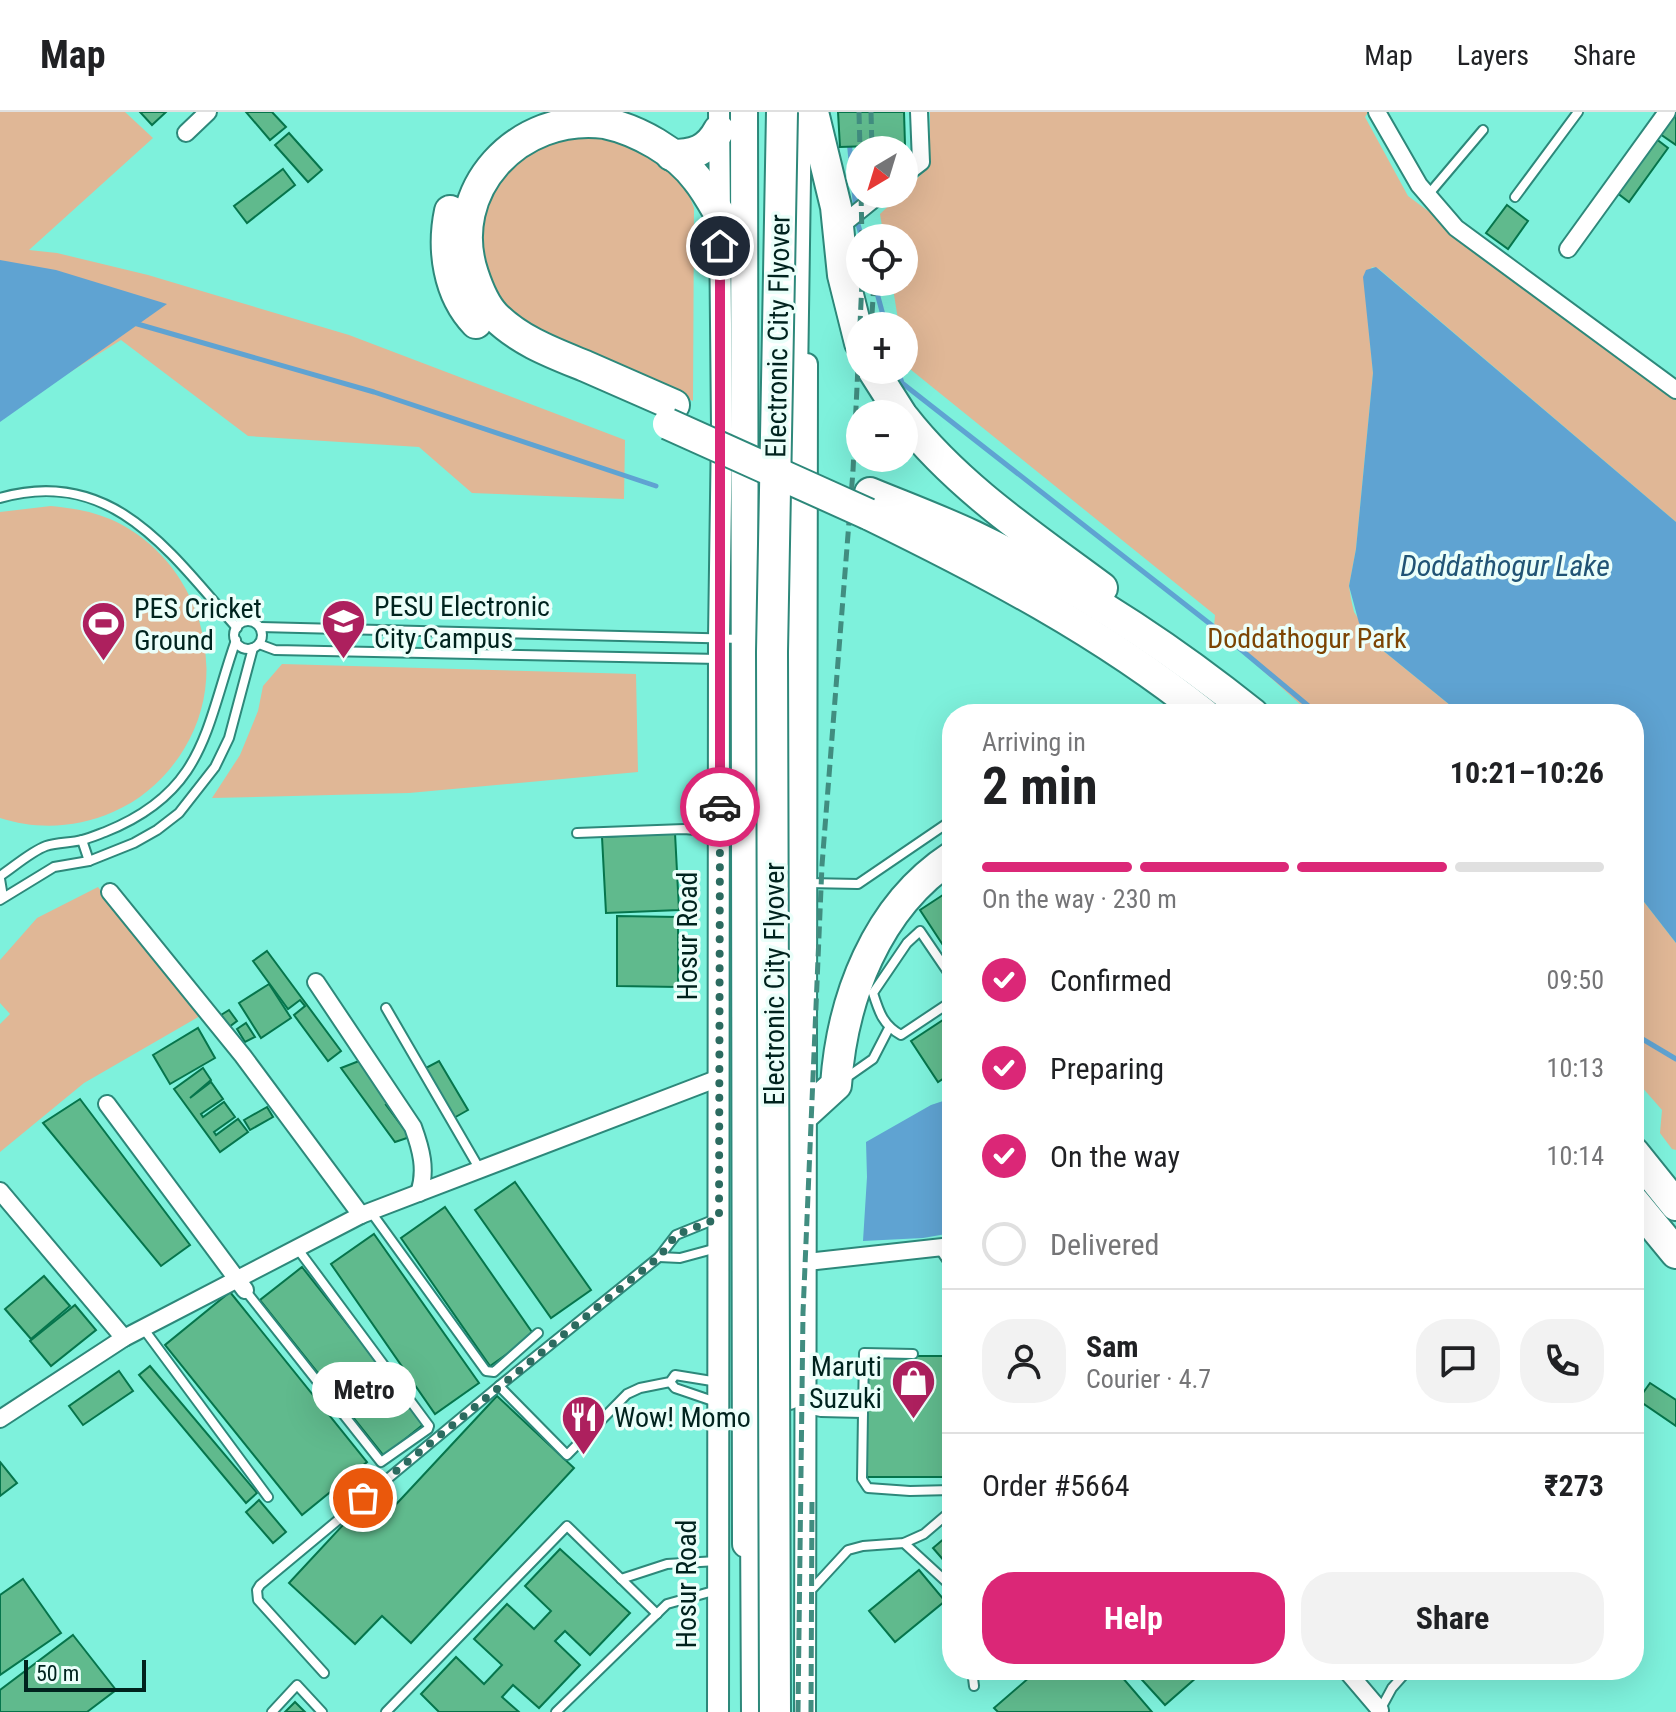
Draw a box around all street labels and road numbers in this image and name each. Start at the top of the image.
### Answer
street label: Electronic City Flyover [759,214,797,458]
street label: Electronic City Flyover [758,862,791,1106]
street label: Hosur Road [671,872,704,1000]
street label: Hosur Road [670,1520,703,1648]

